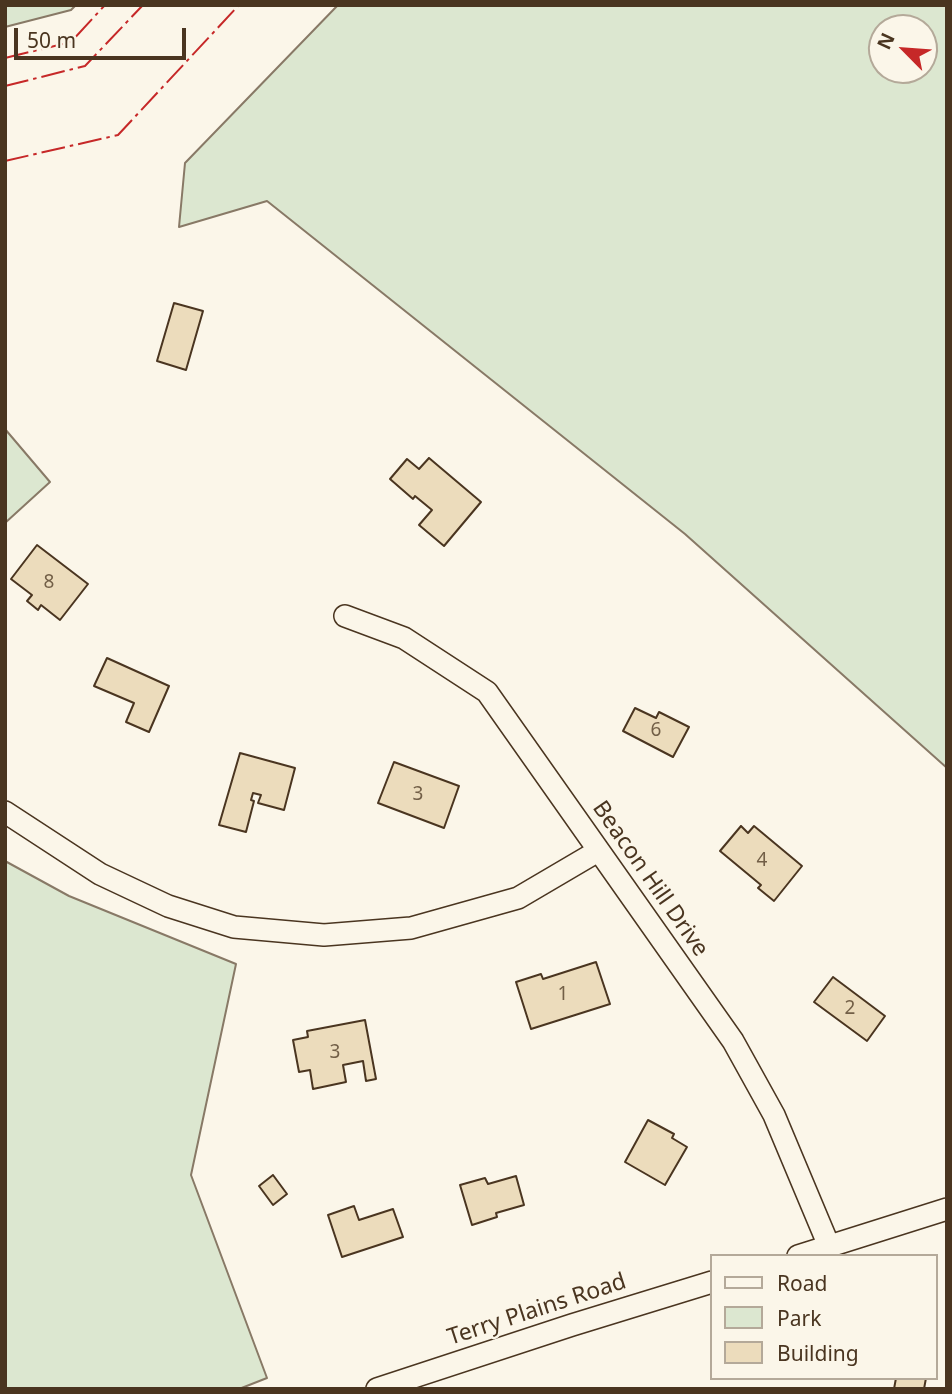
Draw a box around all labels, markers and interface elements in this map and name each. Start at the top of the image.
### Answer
scale bar [18,14,189,58]
north arrow [868,14,938,84]
text: 50 m [27,26,76,54]
text: N [871,28,901,53]
house number: 8 [44,572,54,594]
house number: 6 [651,720,661,742]
house number: 3 [413,784,423,806]
street label: Beacon Hill Drive [586,796,714,962]
house number: 4 [757,850,767,872]
house number: 1 [558,984,568,1006]
house number: 2 [845,998,855,1020]
house number: 3 [330,1042,340,1064]
legend [710,1254,938,1380]
street label: Terry Plains Road [444,1268,630,1352]
text: Road [777,1269,827,1297]
text: Park [777,1304,821,1332]
text: Building [777,1339,859,1367]

